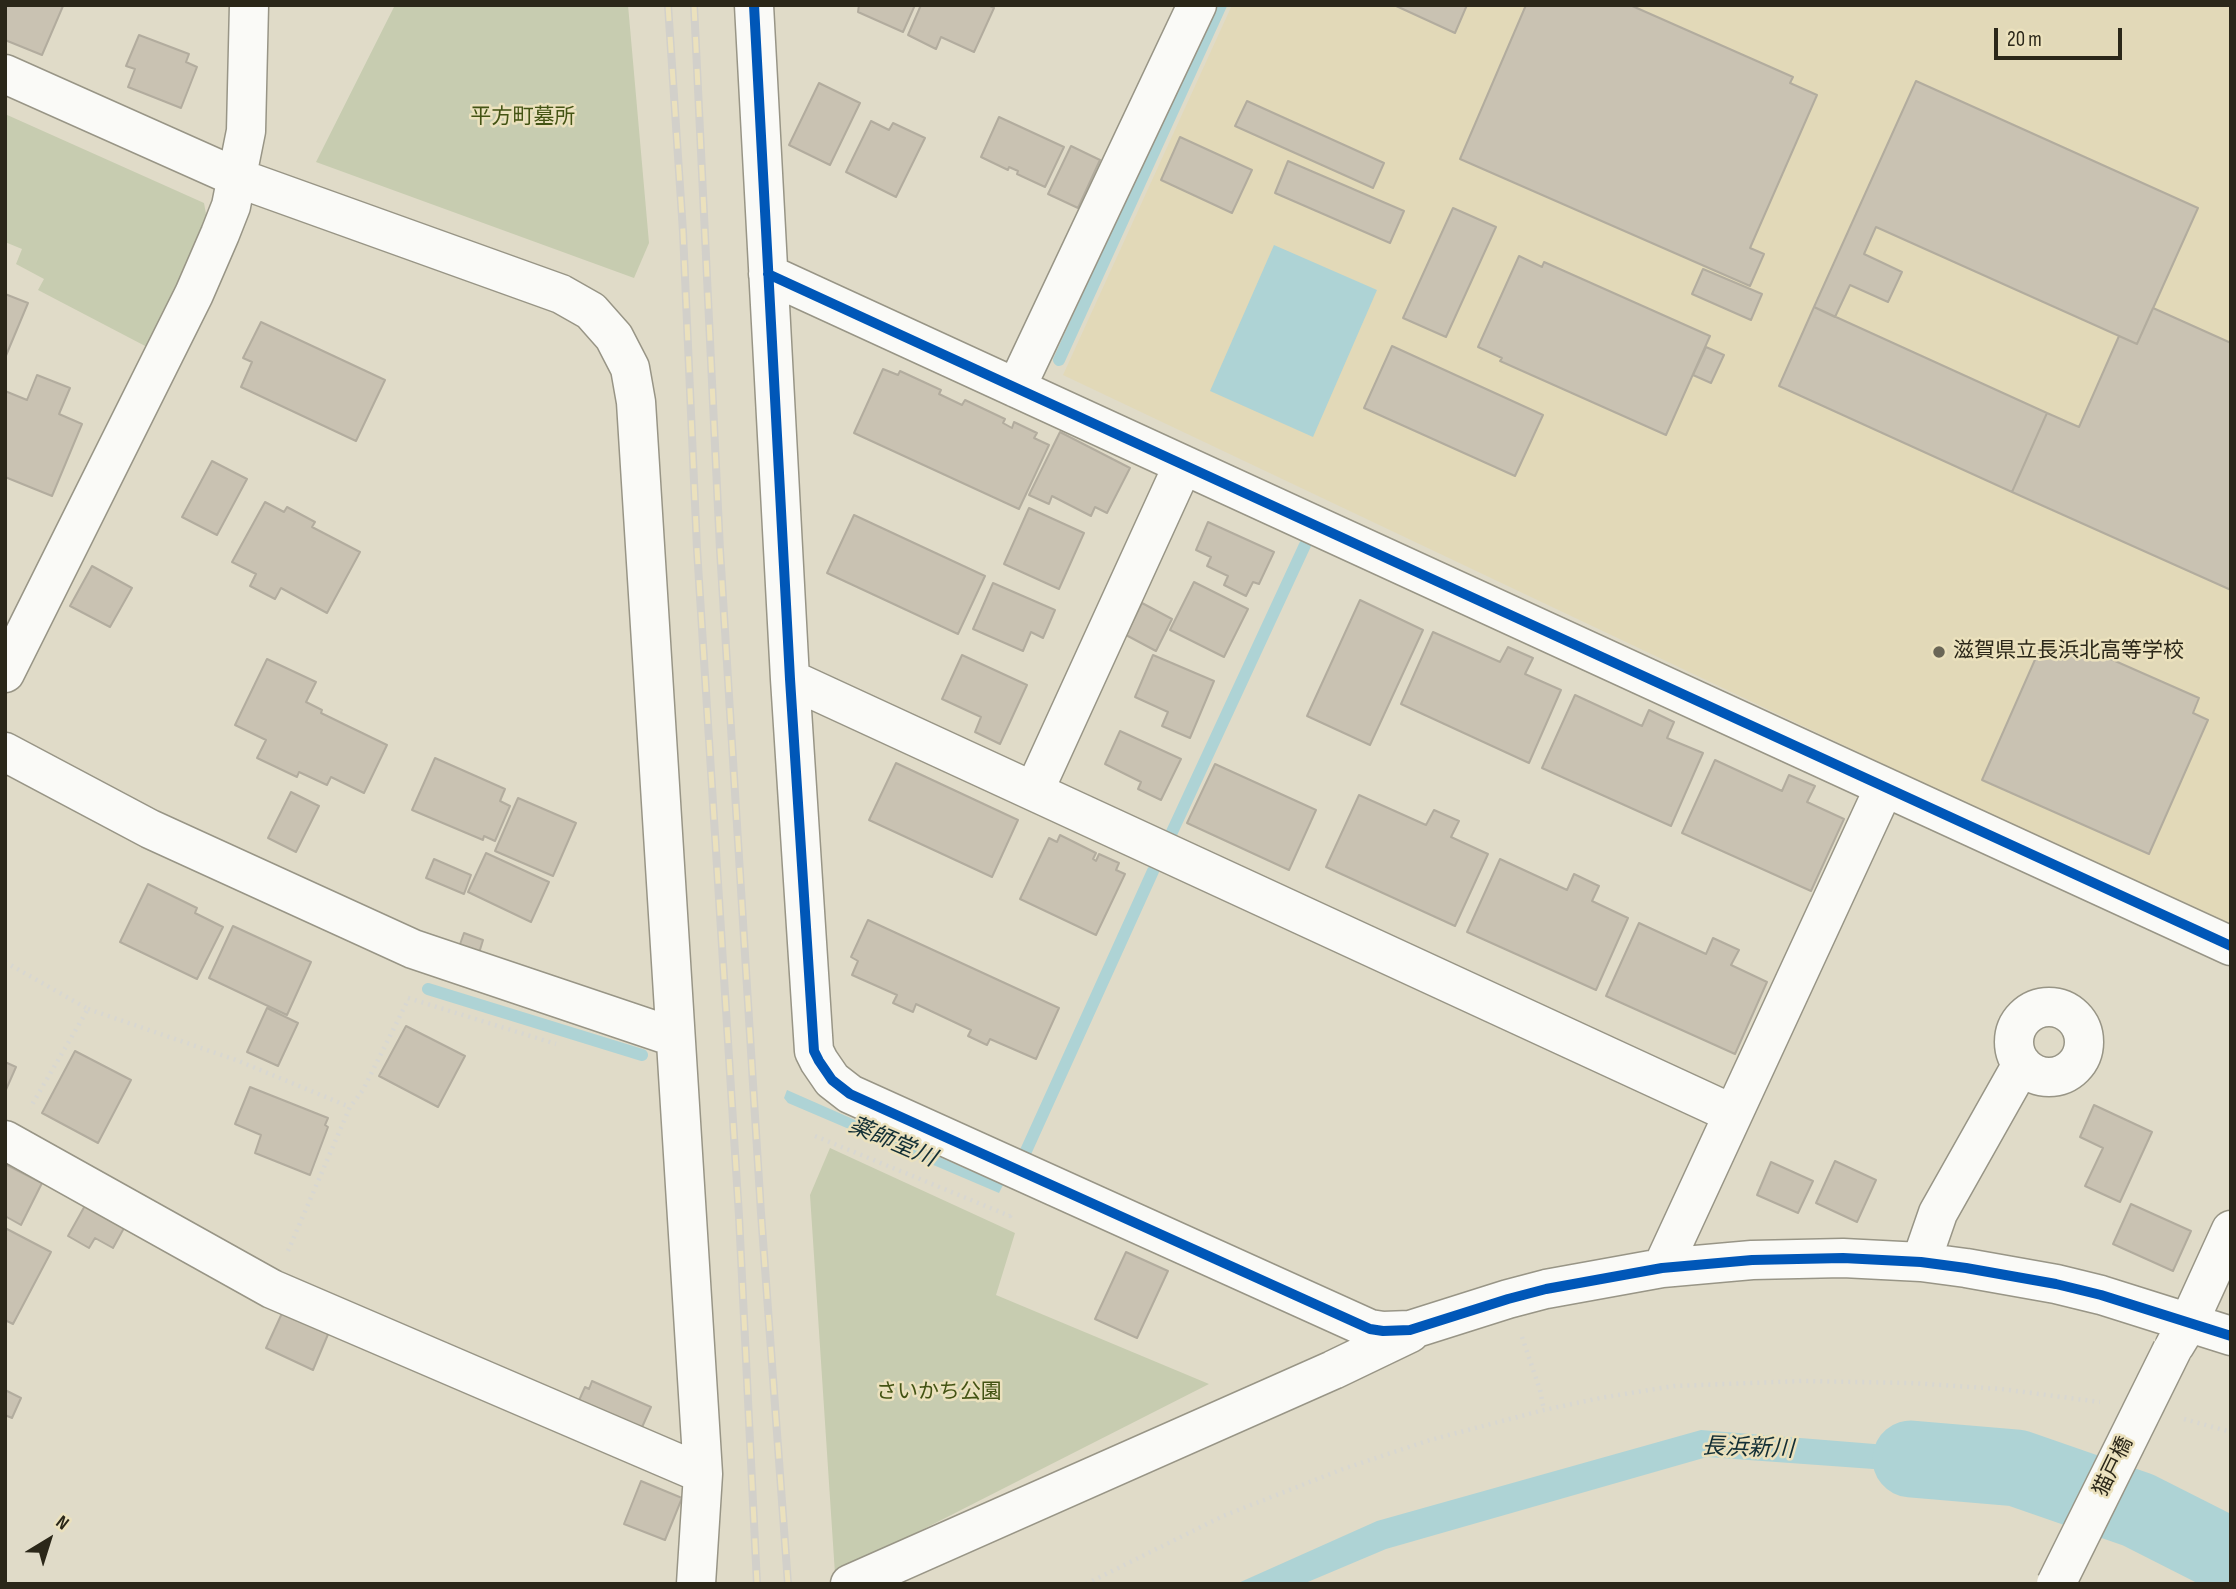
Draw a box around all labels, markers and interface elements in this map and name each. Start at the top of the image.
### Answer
scale bar [1998,14,2126,58]
text: 20 m [2007,27,2042,52]
park label: 平方町墓所 [471,105,575,131]
place label: 滋賀県立長浜北高等学校 [1953,639,2184,665]
marker: 滋賀県立長浜北高等学校 [1931,644,1947,660]
water label: 薬師堂川 [844,1112,940,1174]
park label: さいかち公園 [876,1380,1002,1406]
street label: 猫戸橋 [2089,1433,2139,1501]
water label: 長浜新川 [1702,1434,1794,1464]
north arrow [14,1505,84,1575]
text: N [51,1511,73,1535]

